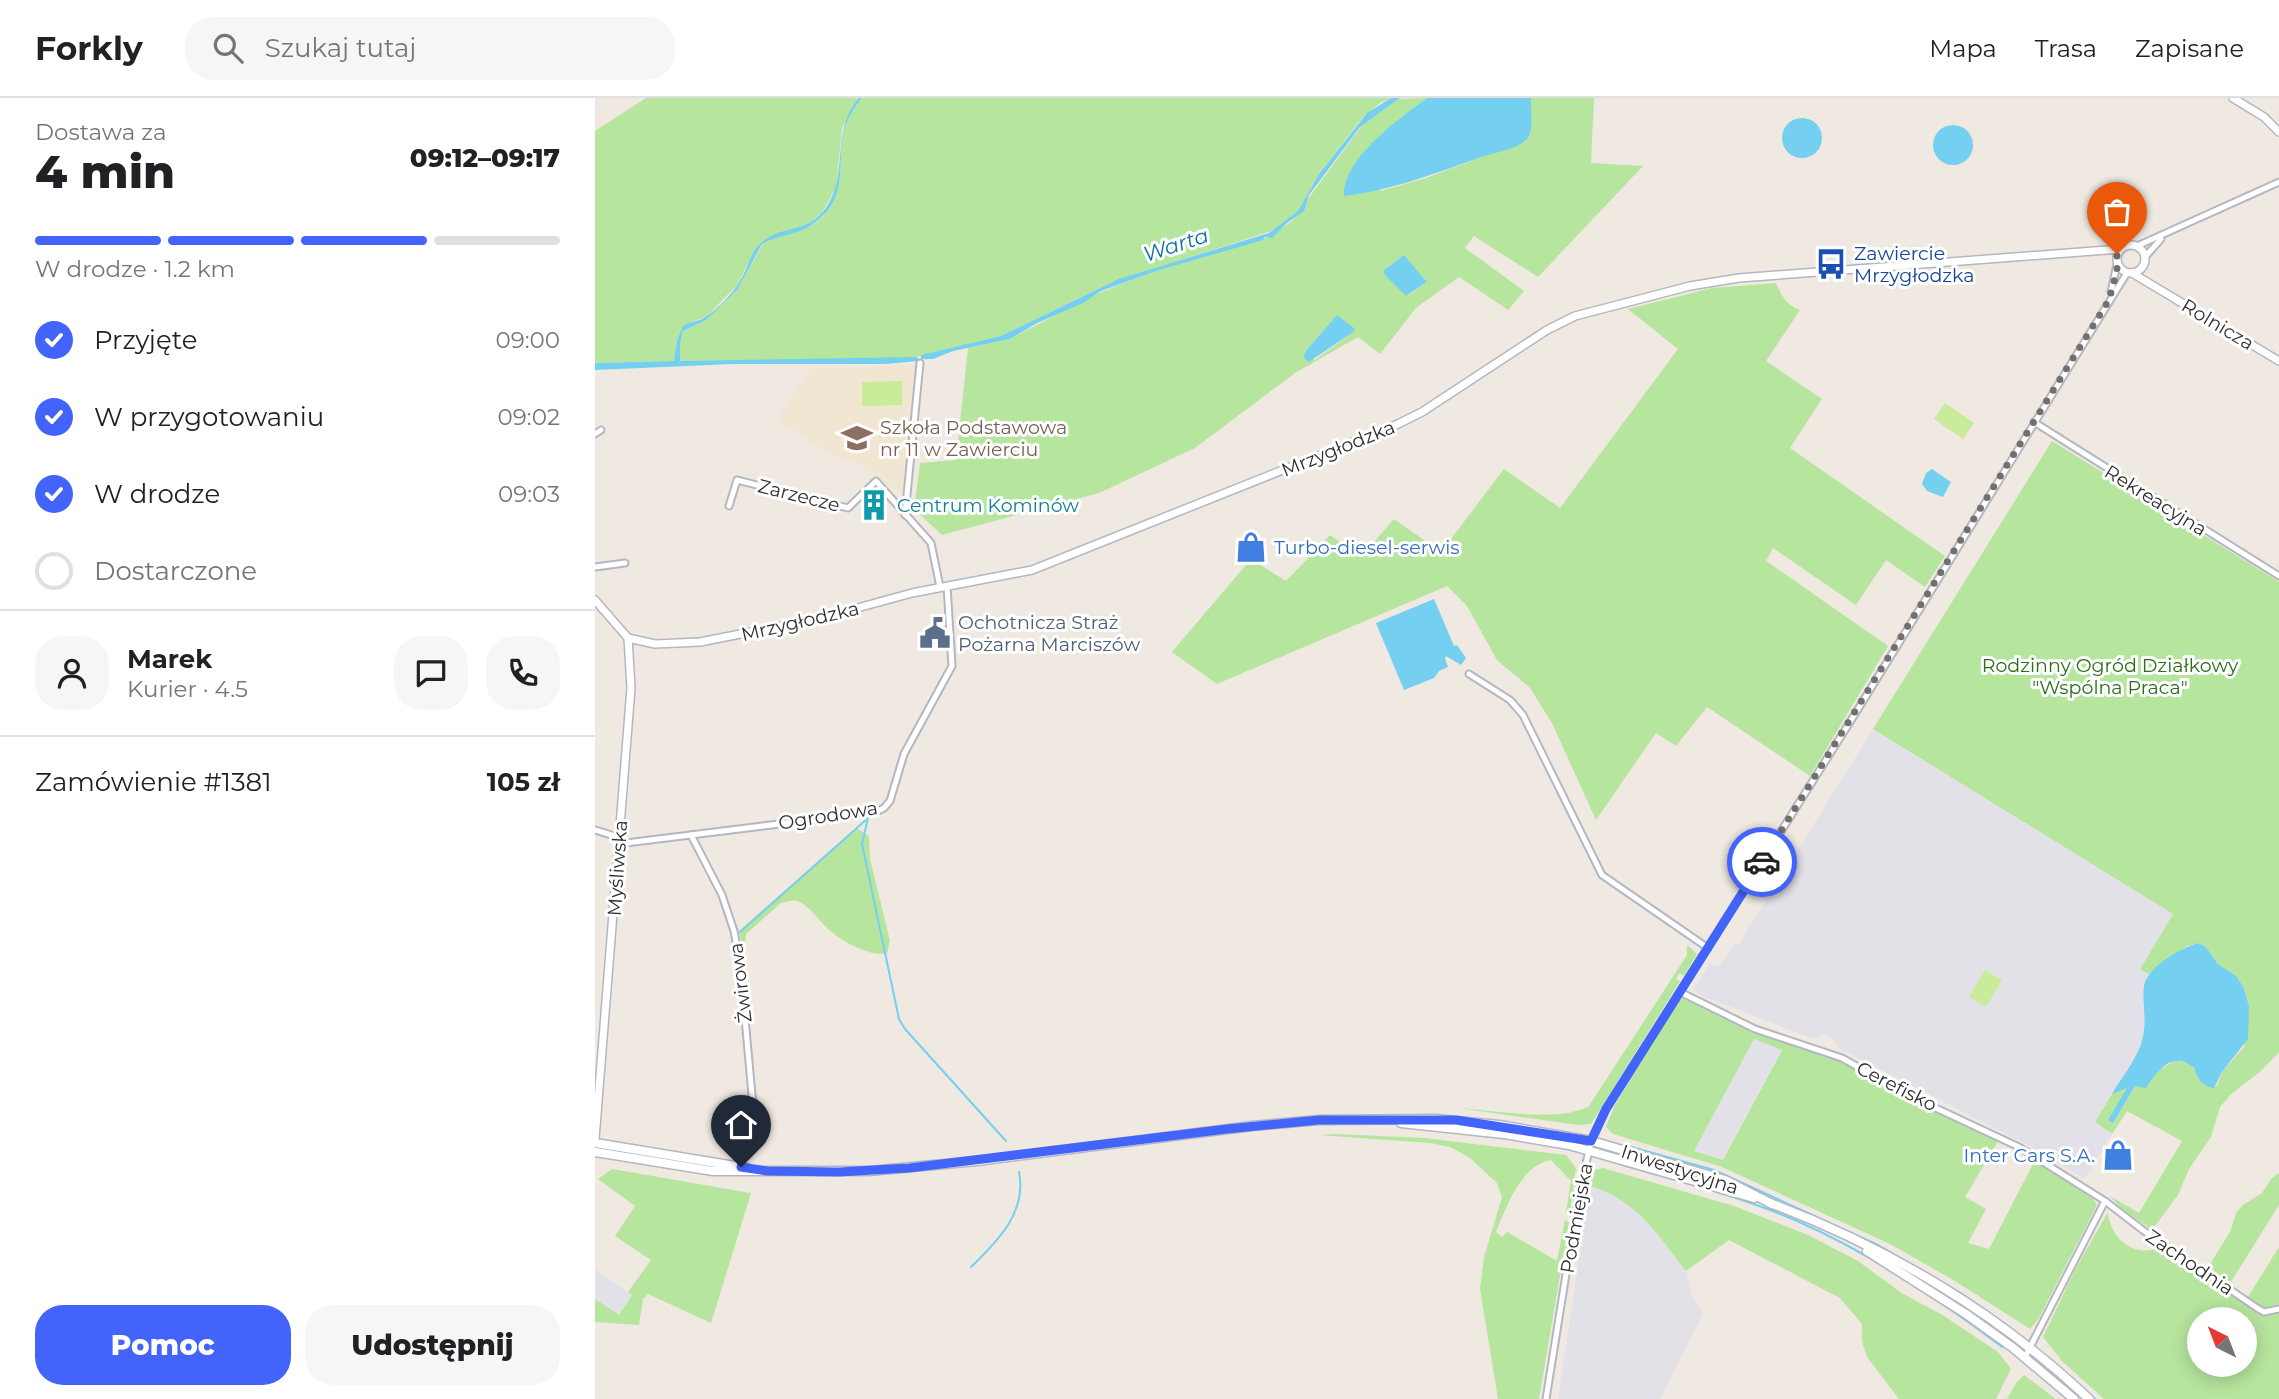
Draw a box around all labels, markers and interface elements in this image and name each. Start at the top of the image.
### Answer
search box [185,17,675,80]
text: Forkly [35,28,143,68]
icon: search [209,29,247,67]
text: Szukaj tutaj [265,32,416,64]
text: Mapa [1929,34,1997,63]
text: Trasa [2035,34,2097,63]
text: Zapisane [2135,34,2244,63]
text: Dostawa za [35,118,167,146]
text: 09:12–09:17 [410,142,560,174]
text: 4 min [35,143,175,200]
pin [2087,182,2147,254]
icon: bag [2098,193,2136,231]
water label: Warta [1140,222,1212,267]
place label: Zawiercie Mrzygłodzka [1854,242,1974,287]
bus stop icon: Zawiercie Mrzygłodzka [1814,247,1848,281]
text: W drodze · 1.2 km [35,255,235,283]
street label: Rolnicza [2177,294,2258,355]
icon: check [35,321,73,359]
text: Przyjęte [94,324,197,356]
text: 09:00 [495,326,560,354]
icon: check [35,398,73,436]
text: W przygotowaniu [94,401,324,433]
text: 09:02 [498,403,560,431]
street label: Mrzygłodzka [1278,415,1398,482]
place label: Szkoła Podstawowa nr 11 w Zawierciu [880,416,1067,461]
school or university icon: Szkoła Podstawowa nr 11 w Zawierciu [840,421,874,455]
street label: Rekreacyjna [2100,460,2211,541]
street label: Zarzecze [755,474,842,517]
icon: check [35,475,73,513]
text: W drodze [94,478,220,510]
text: 09:03 [498,480,560,508]
building icon: Centrum Kominów [857,488,891,522]
place label: Centrum Kominów [897,494,1079,517]
shop icon: Turbo-diesel-serwis [1234,530,1268,564]
place label: Turbo-diesel-serwis [1274,536,1460,559]
text: Dostarczone [94,555,257,587]
street label: Mrzygłodzka [739,597,861,646]
place label: Ochotnicza Straż Pożarna Marciszów [958,611,1140,656]
public building icon: Ochotnicza Straż Pożarna Marciszów [918,616,952,650]
button: person [35,636,109,710]
button: chat [394,636,468,710]
button: phone [486,636,560,710]
text: Marek [127,643,212,675]
park label: Rodzinny Ogród Działkowy "Wspólna Praca" [1982,654,2239,699]
text: Kurier · 4.5 [127,675,248,703]
text: Zamówienie #1381 [35,766,272,798]
text: 105 zł [487,766,560,798]
street label: Ogrodowa [777,796,879,835]
street label: Myśliwska [603,819,632,917]
courier [1727,827,1797,897]
icon: car [1743,843,1781,881]
street label: Żwirowa [724,942,757,1024]
street label: Cerefisko [1853,1056,1941,1116]
pin [711,1095,771,1167]
icon: home [722,1106,760,1144]
shop icon: Inter Cars S.A. [2101,1138,2135,1172]
street label: Inwestycyjna [1618,1140,1742,1199]
place label: Inter Cars S.A. [1964,1144,2095,1167]
street label: Podmiejska [1555,1161,1598,1275]
street label: Zachodnia [2141,1225,2238,1300]
button: Pomoc [35,1305,291,1385]
button: Udostępnij [305,1305,560,1385]
north arrow [2187,1307,2257,1377]
map controls [2187,1307,2257,1377]

